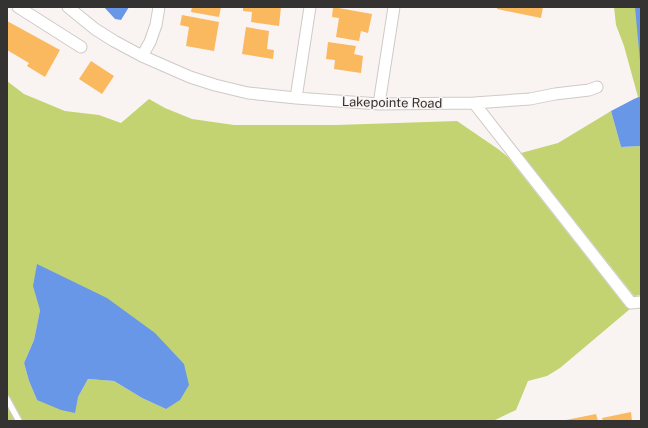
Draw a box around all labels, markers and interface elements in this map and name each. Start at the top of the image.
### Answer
street label: Lakepointe Road [342,94,442,111]

